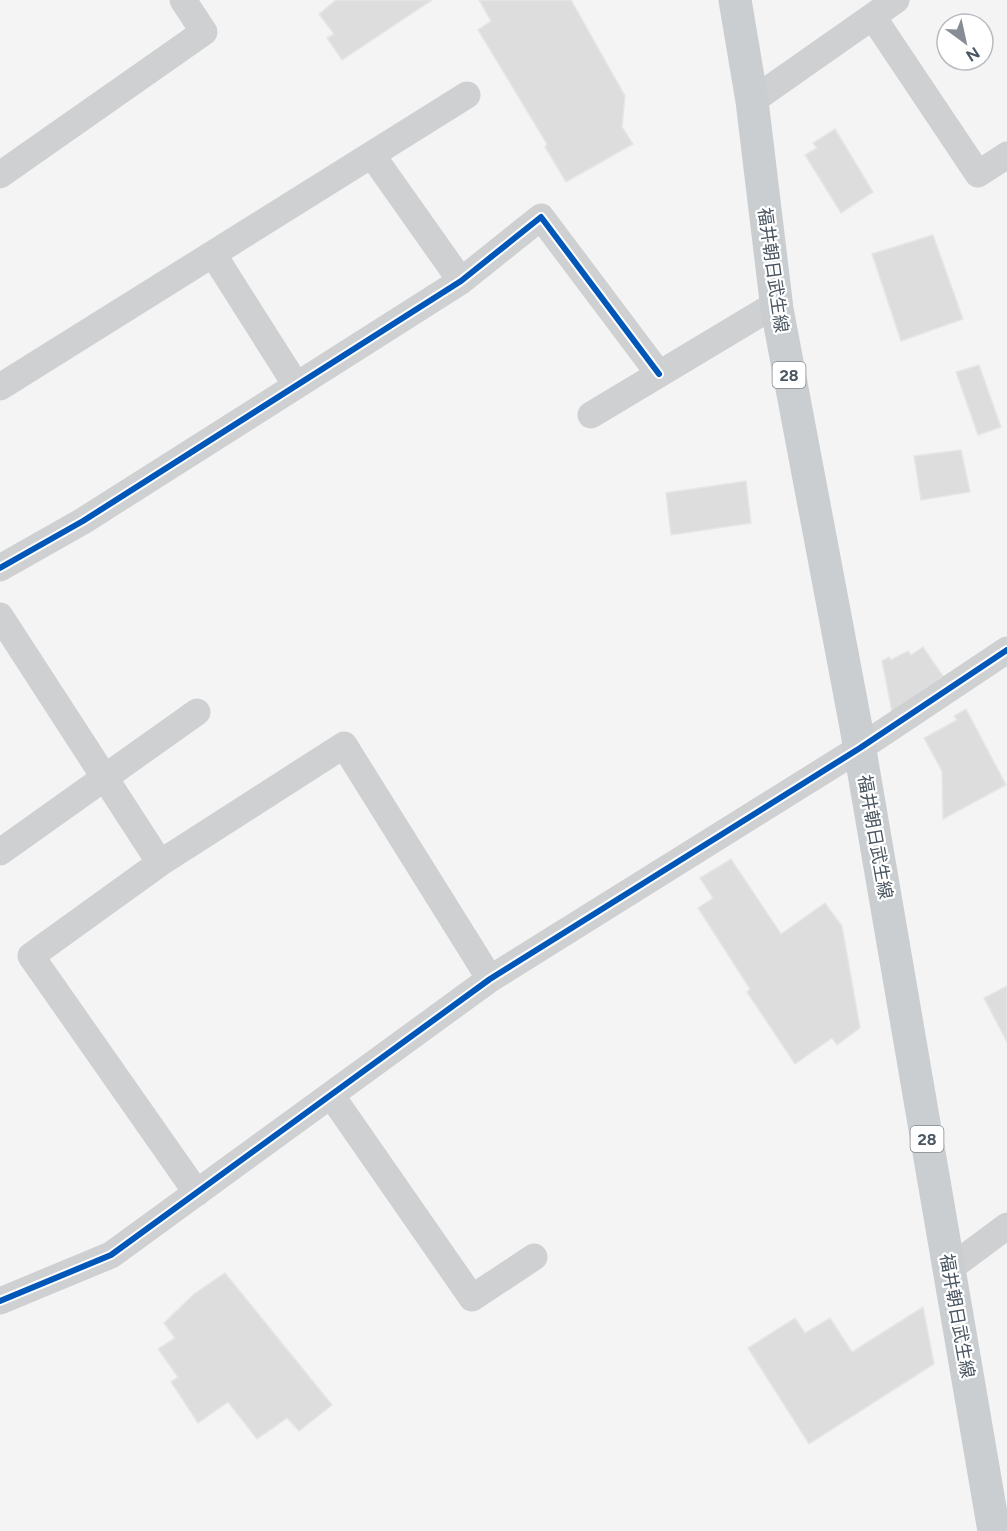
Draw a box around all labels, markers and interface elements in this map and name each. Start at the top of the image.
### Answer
north arrow [935,12,995,72]
text: N [963,43,983,65]
street label: 福井朝日武生線 [753,206,793,334]
road number: 28 [772,362,806,388]
street label: 福井朝日武生線 [853,773,897,901]
road number: 28 [910,1126,944,1152]
street label: 福井朝日武生線 [935,1252,979,1380]

